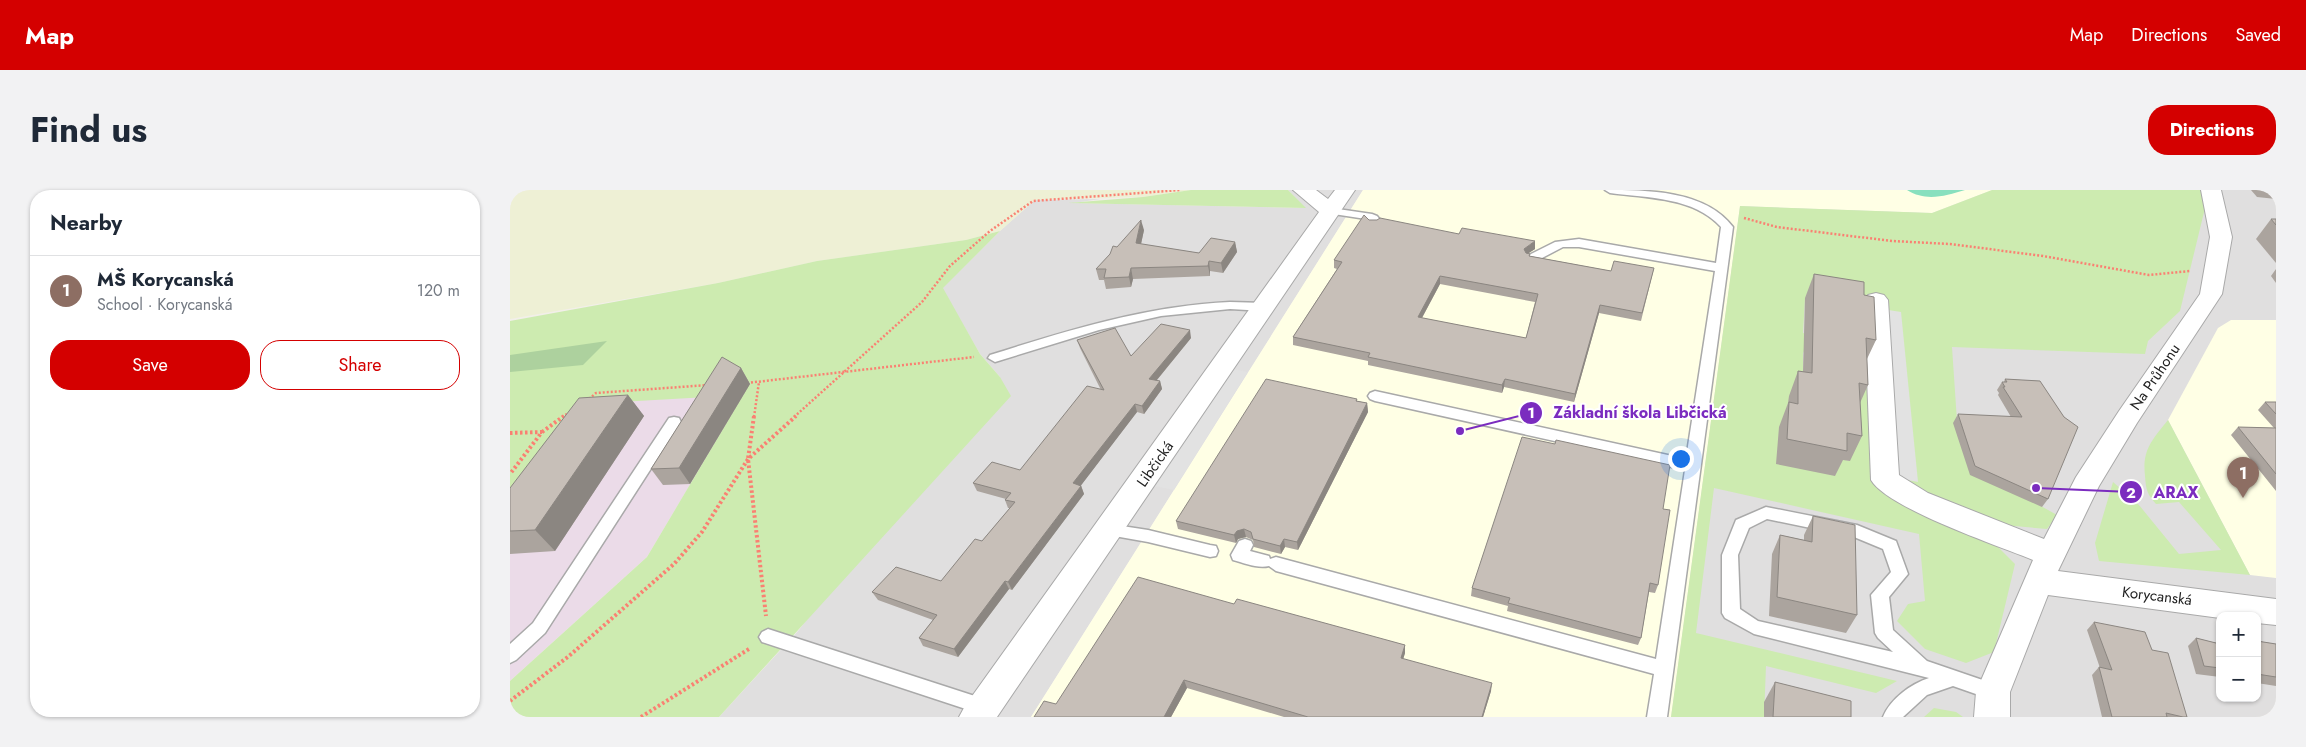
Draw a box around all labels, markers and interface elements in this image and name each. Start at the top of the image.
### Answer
text: Map [25,18,74,53]
text: Map [2070,22,2103,48]
text: Directions [2131,22,2207,48]
text: Saved [2235,22,2281,48]
text: Find us [30,105,147,155]
button: Directions [2148,105,2276,155]
text: Nearby [50,208,122,238]
text: MŠ Korycanská [97,266,234,293]
text: 1 [62,279,70,302]
text: 120 m [417,279,460,302]
text: School · Korycanská [97,293,232,316]
street label: Na Průhonu [2125,339,2185,415]
button: Save [50,340,250,390]
button: Share [260,340,460,390]
callout: Základní škola Libčická [1518,397,1737,428]
text: Základní škola Libčická [1553,401,1727,424]
text: 1 [1527,402,1535,424]
street label: Libčická [1131,437,1179,491]
your location [1668,446,1694,472]
pin: 1 [2227,457,2259,498]
callout: ARAX [2118,477,2208,508]
text: ARAX [2153,481,2198,504]
text: 2 [2126,482,2136,504]
street label: Korycanská [2121,581,2193,611]
map controls [2216,612,2261,702]
button: + [2216,612,2261,657]
button: − [2216,657,2261,702]

